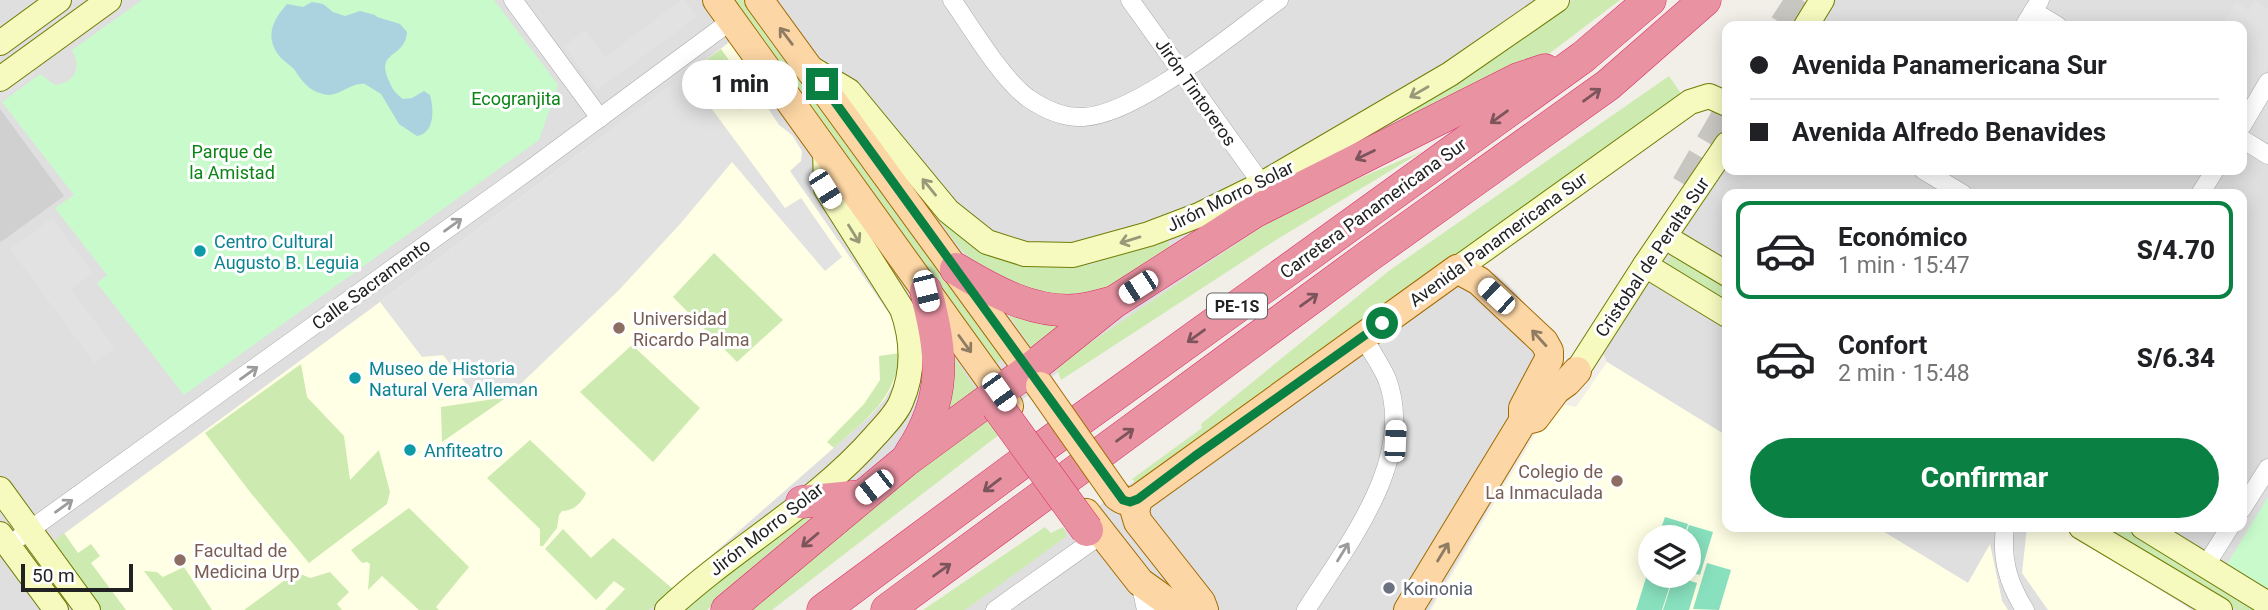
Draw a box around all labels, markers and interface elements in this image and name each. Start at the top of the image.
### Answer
one-way arrow [778,27,793,45]
street label: Jirón Tintoreros [1151,34,1241,150]
text: Avenida Panamericana Sur [1792,50,2107,80]
callout: 1 min [682,60,798,108]
route end [806,68,838,100]
text: 1 min [711,71,769,98]
one-way arrow [1409,85,1429,99]
park label: Ecogranjita [471,88,561,109]
one-way arrow [1582,88,1601,103]
one-way arrow [1490,110,1509,124]
text: Avenida Alfredo Benavides [1792,117,2106,147]
street label: Carretera Panamericana Sur [1276,133,1470,283]
park label: Parque de la Amistad [189,141,275,183]
one-way arrow [1355,148,1376,162]
street label: Jirón Morro Solar [1163,156,1297,236]
car [805,166,846,212]
street label: Avenida Panamericana Sur [1405,167,1591,311]
street label: Cristobal de Peralta Sur [1591,173,1713,341]
one-way arrow [921,178,937,196]
one-way arrow [443,218,462,232]
icon: car [1754,219,1817,282]
text: Económico [1838,222,1967,252]
one-way arrow [847,224,862,243]
place label: Centro Cultural Augusto B. Leguia [214,231,359,273]
street label: Calle Sacramento [308,234,434,334]
one-way arrow [1119,234,1141,247]
text: S/4.70 [2137,235,2215,265]
marker: Centro Cultural Augusto B. Leguia [192,243,208,259]
text: 1 min · 15:47 [1838,252,1970,279]
car [1115,267,1162,307]
car [911,268,942,314]
car [1474,274,1519,318]
one-way arrow [1299,293,1317,308]
road number: PE-1S [1207,294,1267,318]
route start [1366,307,1398,339]
place label: Universidad Ricardo Palma [633,308,750,350]
marker: Universidad Ricardo Palma [611,320,627,336]
icon: car [1754,327,1817,390]
one-way arrow [1187,329,1206,344]
one-way arrow [1531,330,1548,347]
text: Confort [1838,330,1927,360]
one-way arrow [957,334,972,353]
text: S/6.34 [2137,343,2215,373]
place label: Museo de Historia Natural Vera Alleman [369,358,538,400]
text: 2 min · 15:48 [1838,360,1970,387]
one-way arrow [239,365,258,380]
car [979,369,1020,415]
marker: Museo de Historia Natural Vera Alleman [347,370,363,386]
car [1384,419,1407,463]
one-way arrow [1115,428,1134,442]
button: Confirmar [1750,438,2219,518]
place label: Anfiteatro [424,440,503,461]
marker: Anfiteatro [402,442,418,458]
place label: Colegio de La Inmaculada [1485,461,1603,503]
car [851,466,898,508]
marker: Colegio de La Inmaculada [1609,473,1625,489]
one-way arrow [983,477,1002,492]
street label: Jirón Morro Solar [705,478,827,580]
one-way arrow [54,499,73,513]
map controls [1638,525,1701,588]
button: layers [1638,525,1701,588]
one-way arrow [801,532,819,548]
place label: Facultad de Medicina Urp [194,540,300,582]
one-way arrow [1437,542,1451,562]
one-way arrow [1335,543,1350,562]
marker: Facultad de Medicina Urp [172,552,188,568]
scale bar [21,561,133,593]
one-way arrow [932,563,951,577]
text: 50 m [32,564,75,587]
place label: Koinonia [1403,578,1473,599]
marker: Koinonia [1381,580,1397,596]

